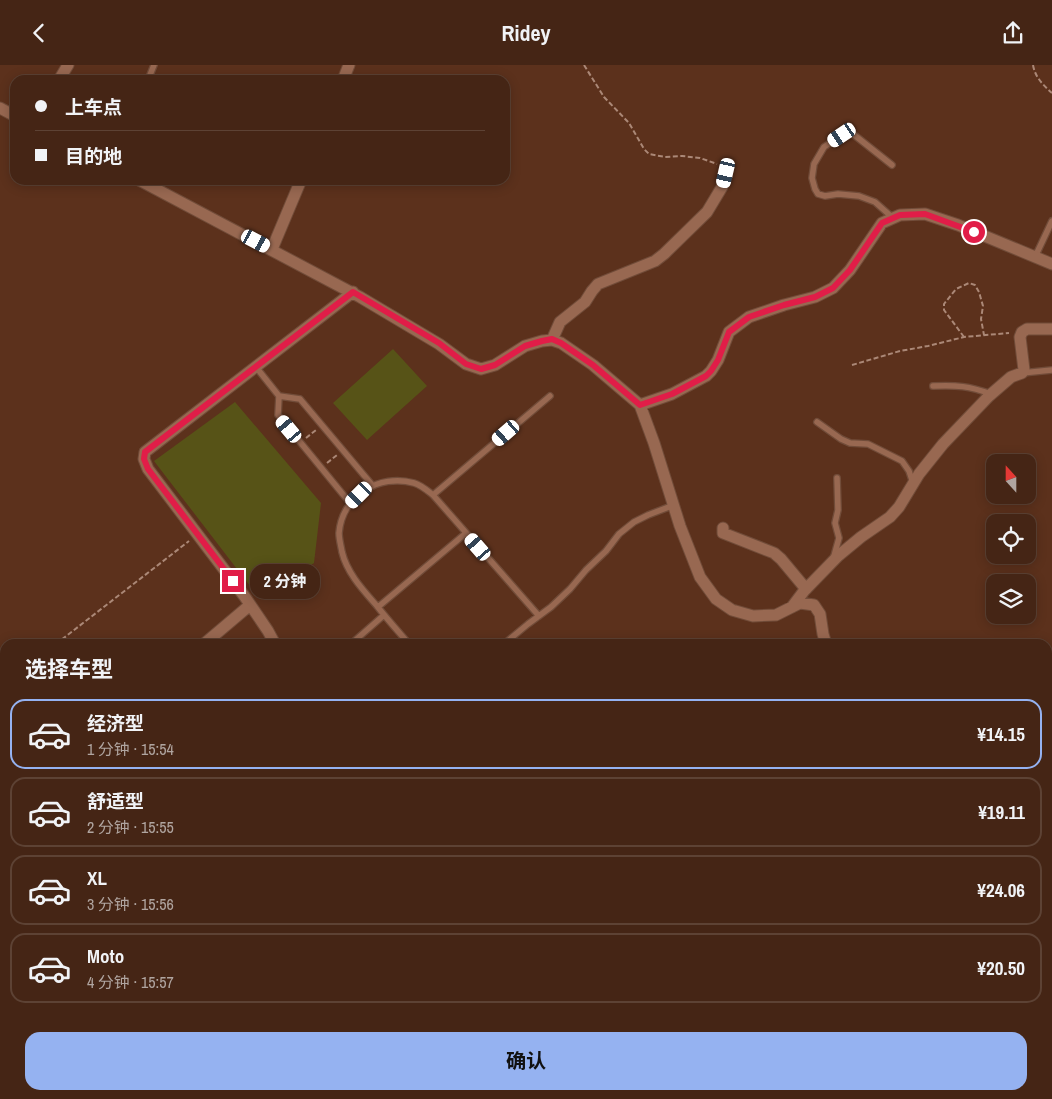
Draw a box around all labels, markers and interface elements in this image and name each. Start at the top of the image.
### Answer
text: Ridey [501,18,551,48]
icon: back [25,19,53,47]
icon: share [999,19,1027,47]
text: 上车点 [65,94,122,120]
car [825,120,858,150]
text: 目的地 [65,143,122,169]
car [715,157,736,189]
route start [963,221,985,243]
car [239,227,272,255]
car [273,413,304,445]
car [489,417,522,449]
north arrow [986,454,1036,504]
map controls [986,454,1036,624]
car [343,479,374,511]
button: locate [986,514,1036,564]
car [462,531,493,563]
callout: 2 分钟 [250,563,320,599]
route end [222,570,244,592]
text: 2 分钟 [264,570,306,592]
button: layers [986,574,1036,624]
text: 选择车型 [25,654,113,684]
text: 经济型 [87,710,144,736]
icon: car [27,712,72,757]
text: ¥14.15 [977,721,1025,747]
text: 1 分钟 · 15:54 [87,738,174,760]
text: 舒适型 [87,788,144,814]
icon: car [27,790,72,835]
text: ¥19.11 [978,799,1025,825]
text: 2 分钟 · 15:55 [87,816,174,838]
text: XL [87,865,107,891]
icon: car [27,868,72,913]
text: ¥24.06 [977,877,1025,903]
text: 3 分钟 · 15:56 [87,893,174,915]
text: Moto [87,943,124,969]
icon: car [27,946,72,991]
text: ¥20.50 [977,955,1025,981]
text: 4 分钟 · 15:57 [87,971,174,993]
button: 确认 [25,1032,1027,1090]

